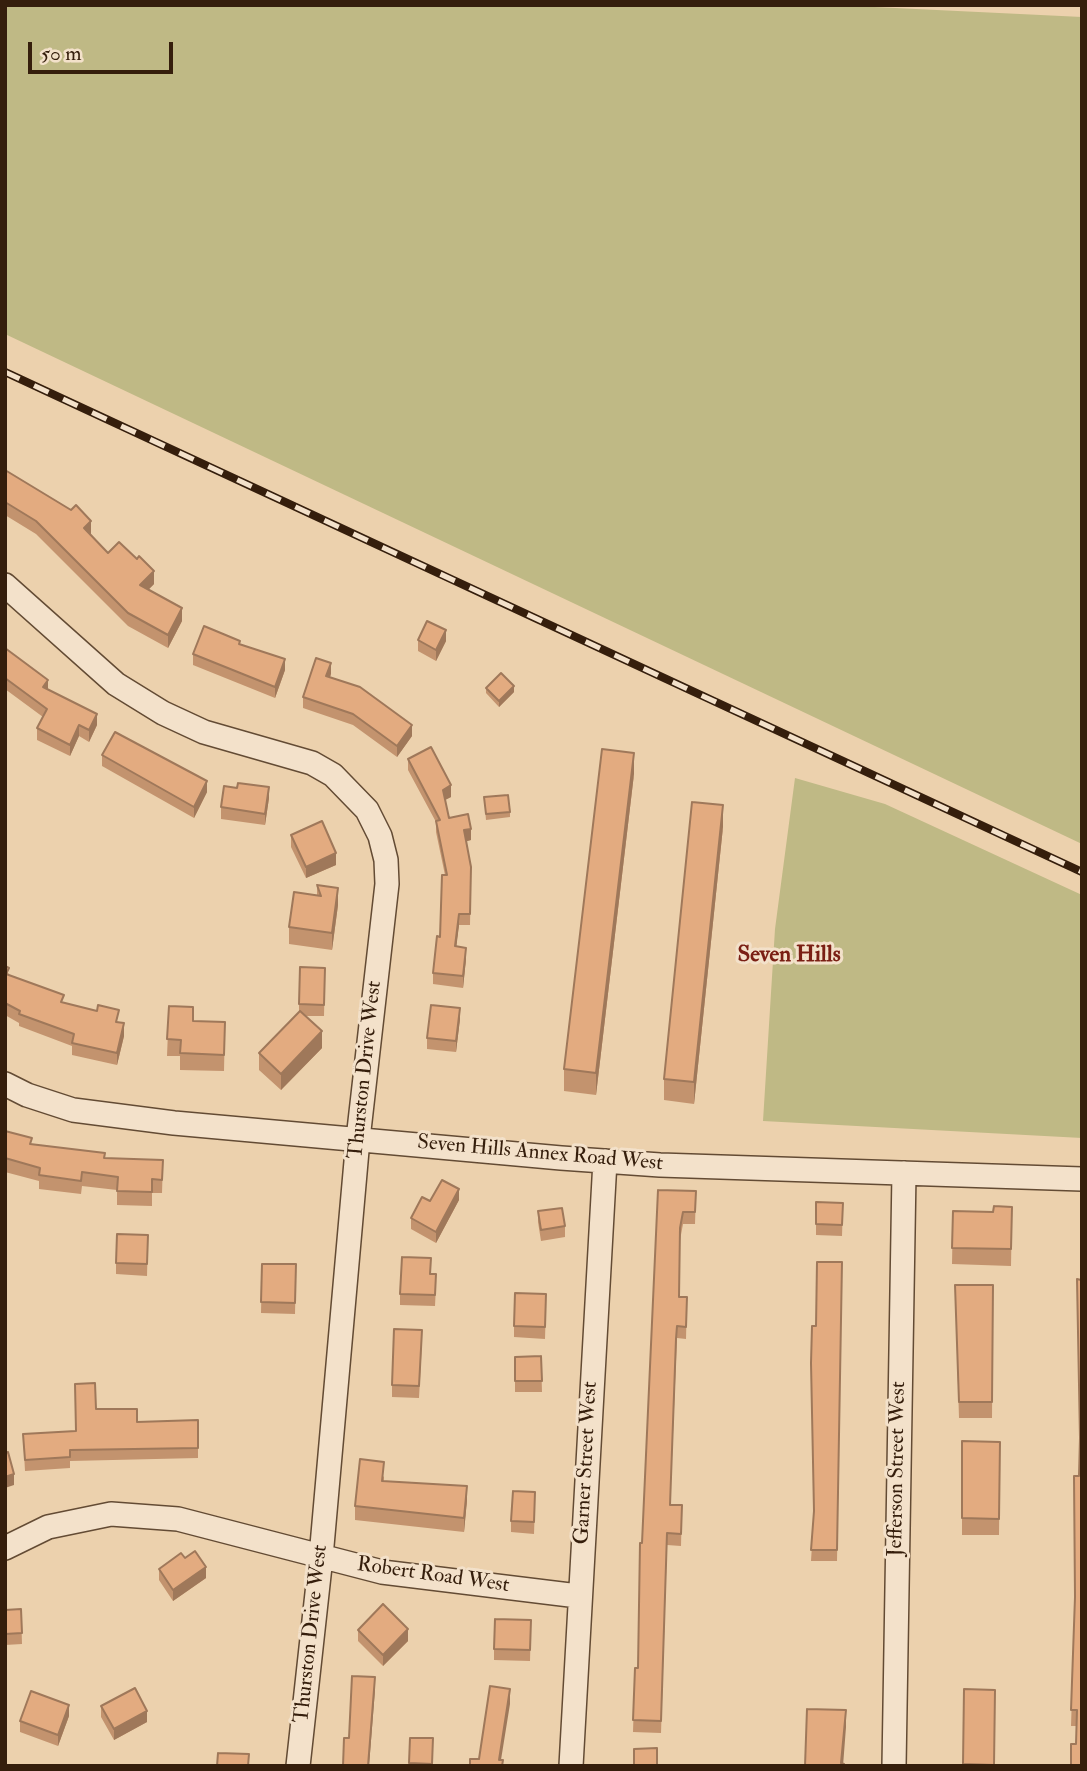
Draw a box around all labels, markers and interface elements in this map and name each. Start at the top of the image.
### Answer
scale bar [32,28,177,72]
text: 50 m [41,40,82,67]
district label: Seven Hills [737,942,841,970]
street label: Thurston Drive West [344,980,388,1160]
street label: Seven Hills Annex Road West [416,1131,664,1177]
street label: Garner Street West [570,1381,604,1545]
street label: Jefferson Street West [884,1381,912,1557]
street label: Thurston Drive West [290,1544,334,1724]
street label: Robert Road West [355,1553,511,1599]

